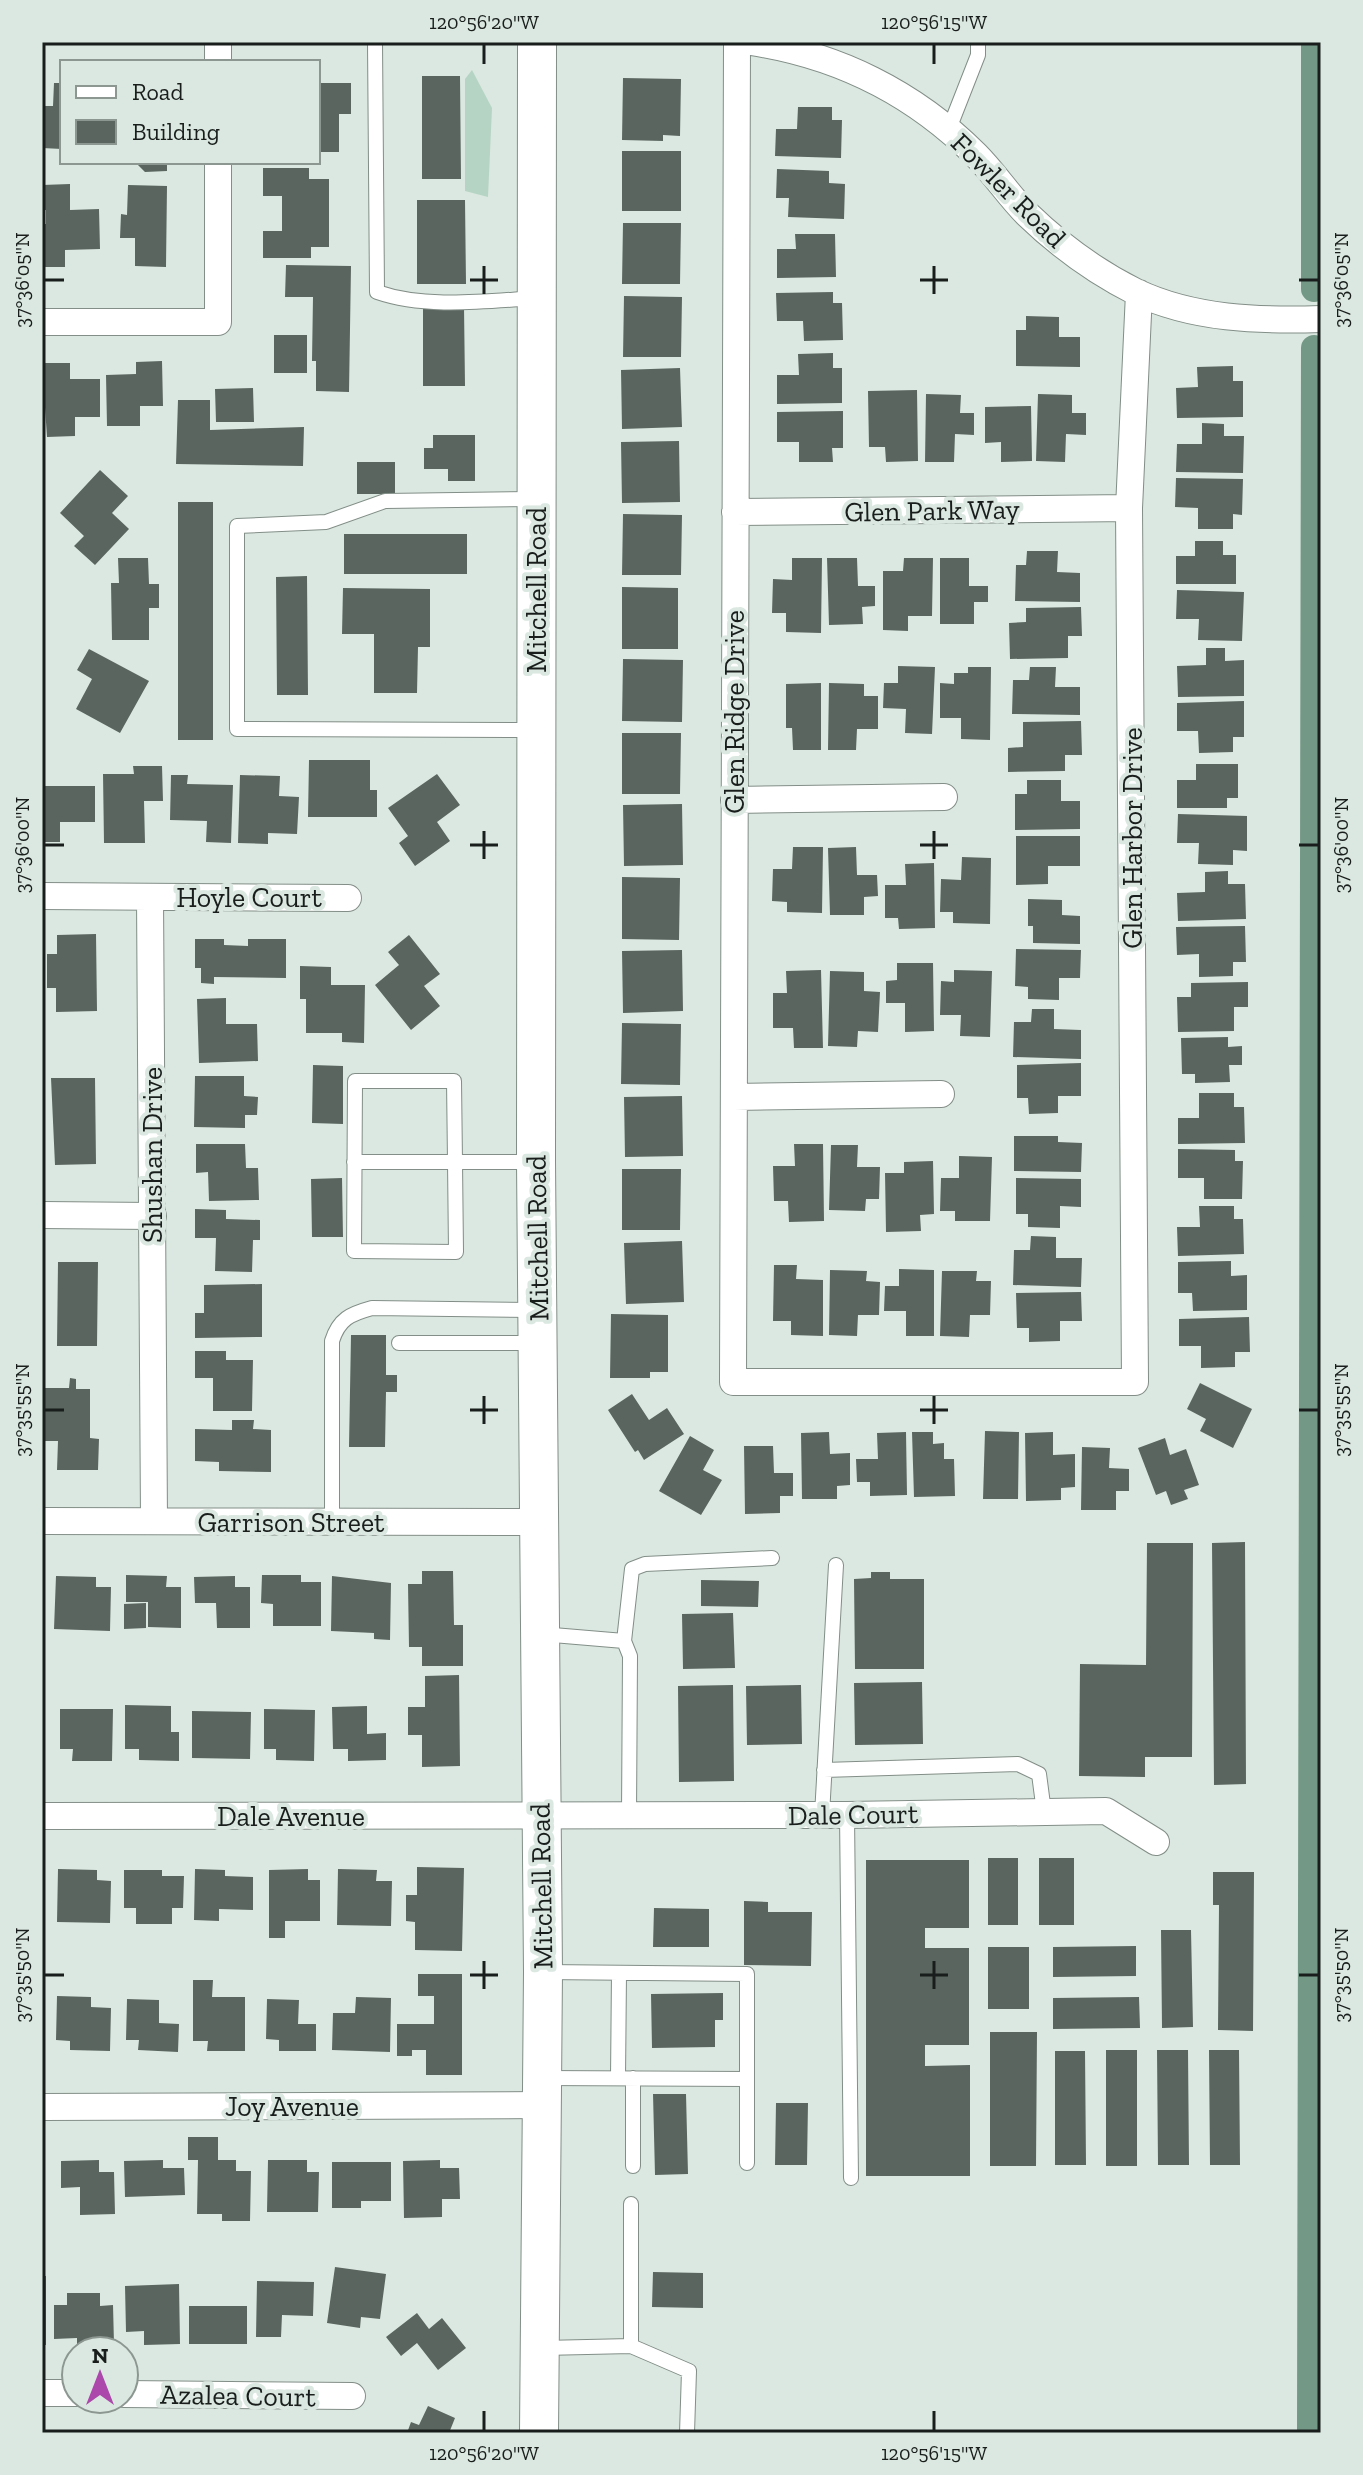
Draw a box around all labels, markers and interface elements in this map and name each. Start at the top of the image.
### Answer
text: 120°56'20"W [429,10,539,34]
text: 120°56'15"W [881,10,987,34]
legend [60,60,320,164]
text: Road [132,77,184,106]
text: Building [132,117,220,146]
street label: Fowler Road [944,126,1073,255]
text: 37°36'05"N [10,232,34,328]
text: 37°36'05"N [1329,232,1353,328]
street label: Glen Park Way [844,492,1021,529]
street label: Mitchell Road [520,507,553,673]
street label: Glen Ridge Drive [718,610,751,814]
street label: Glen Harbor Drive [1116,727,1149,949]
text: 37°36'00"N [10,796,34,893]
text: 37°36'00"N [1329,796,1353,893]
street label: Hoyle Court [176,881,322,914]
street label: Shushan Drive [136,1067,169,1243]
street label: Mitchell Road [520,1155,555,1321]
text: 37°35'55"N [10,1363,34,1457]
text: 37°35'55"N [1329,1363,1353,1457]
street label: Garrison Street [197,1506,385,1539]
street label: Dale Court [788,1797,919,1832]
street label: Dale Avenue [217,1800,365,1833]
street label: Mitchell Road [524,1803,559,1969]
text: 37°35'50"N [10,1927,34,2022]
text: 37°35'50"N [1329,1927,1353,2022]
street label: Joy Avenue [225,2090,359,2123]
north arrow [60,2335,140,2415]
text: N [92,2342,109,2369]
street label: Azalea Court [160,2378,317,2413]
text: 120°56'20"W [429,2441,539,2465]
text: 120°56'15"W [881,2441,987,2465]

